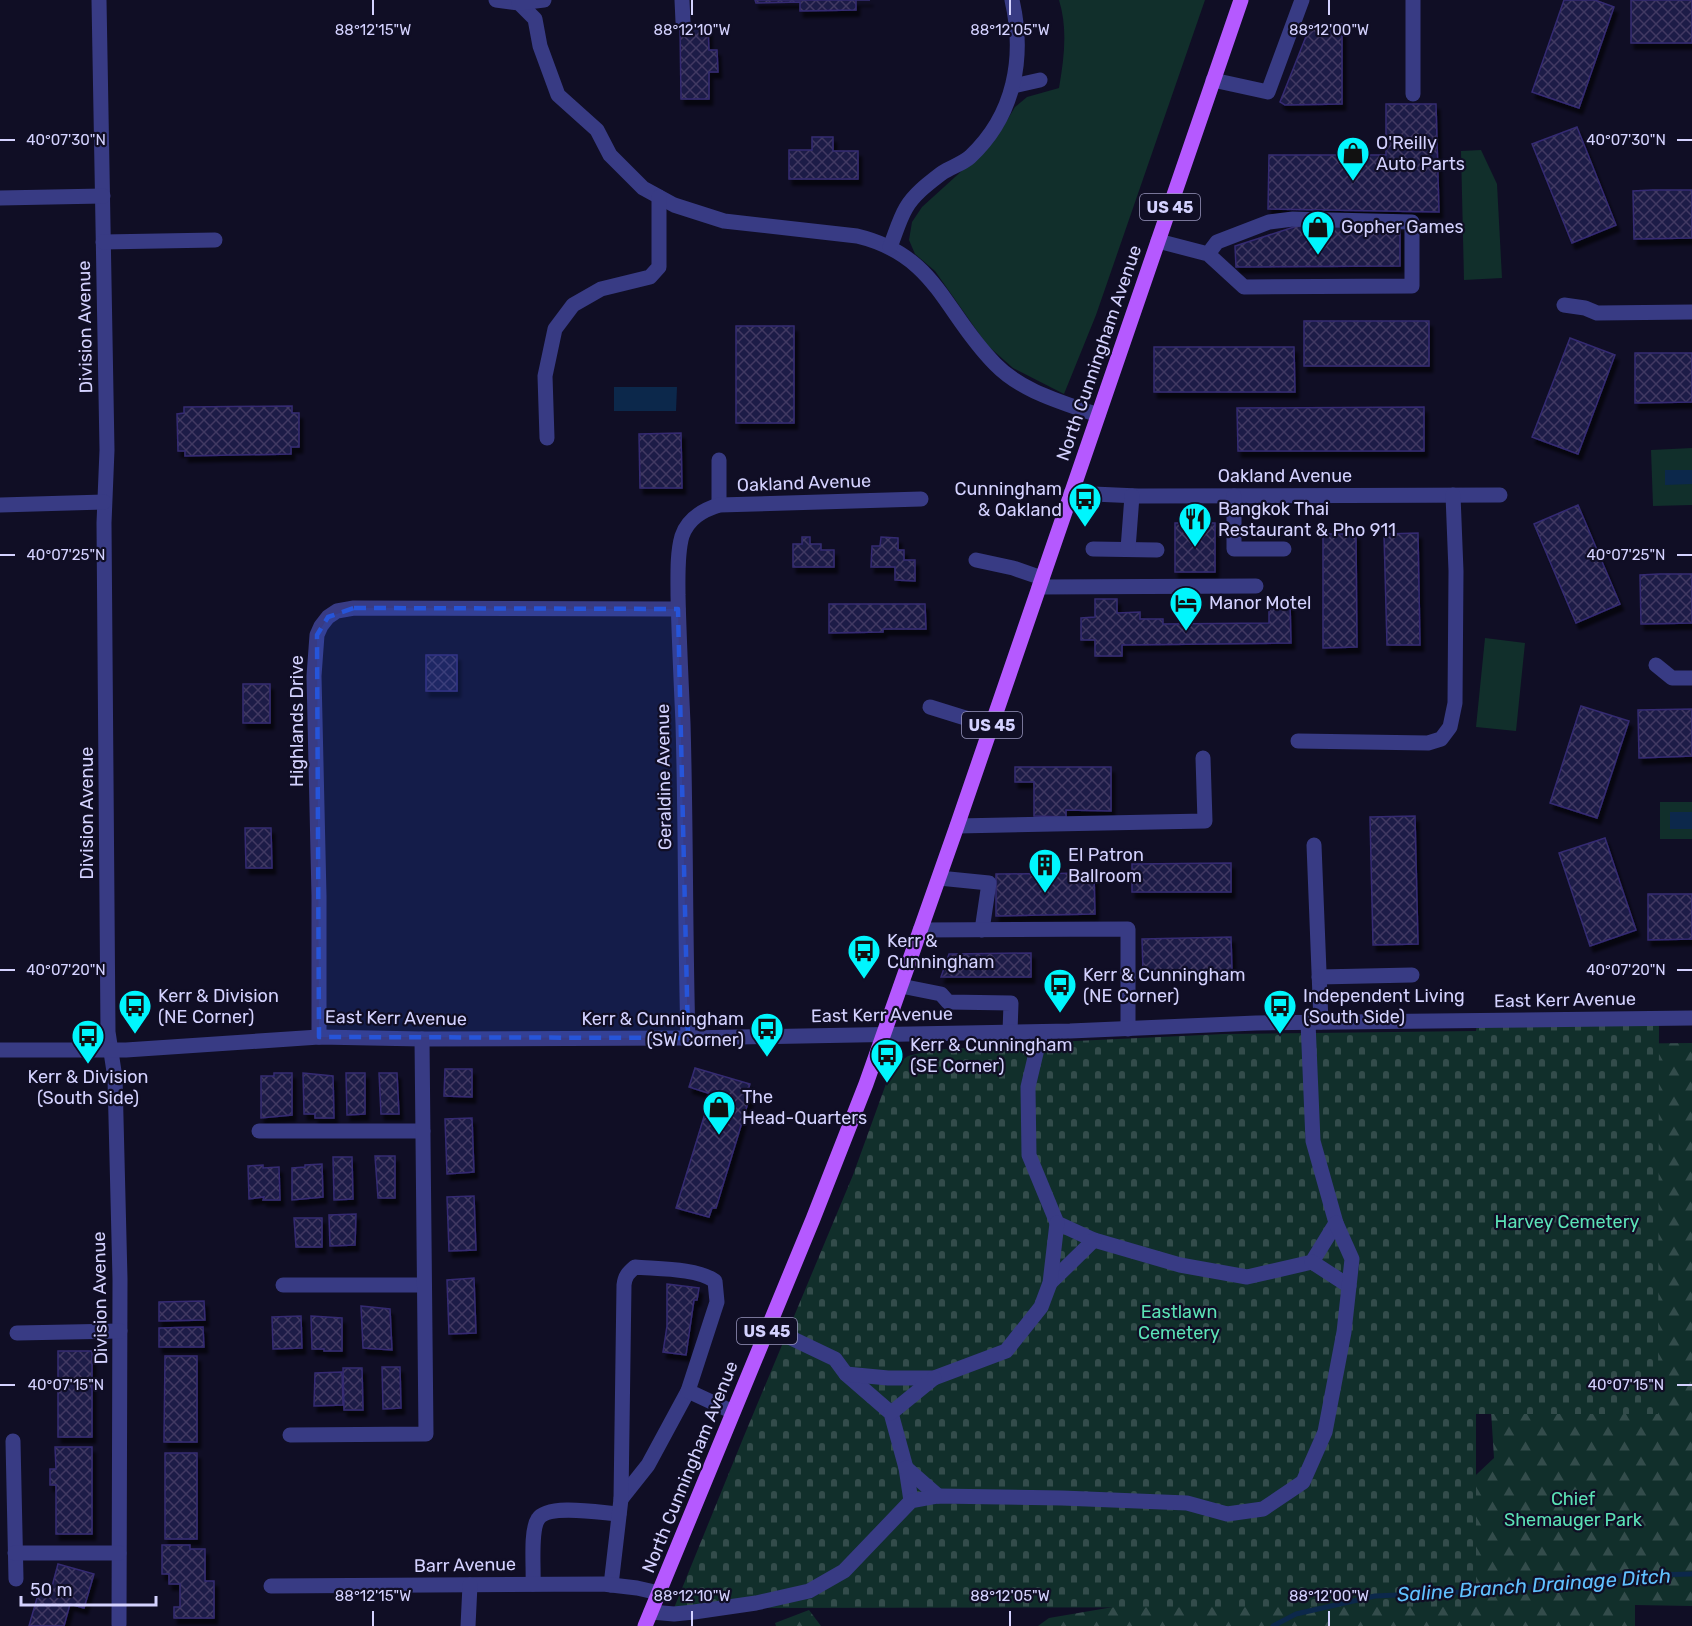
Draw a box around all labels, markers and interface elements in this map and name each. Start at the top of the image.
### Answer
text: 88°12'15"W [335,21,411,39]
text: 88°12'10"W [654,21,730,39]
text: 88°12'05"W [970,21,1050,39]
text: 88°12'00"W [1289,21,1369,39]
text: 40°07'30"N [26,131,106,149]
text: 40°07'30"N [1586,131,1666,149]
place label: O'Reilly Auto Parts [1376,132,1465,175]
shop icon: O'Reilly Auto Parts [1335,135,1371,182]
road number: US 45 [1140,194,1200,220]
shop icon: Gopher Games [1300,209,1336,256]
place label: Gopher Games [1341,216,1464,238]
street label: North Cunningham Avenue [1052,242,1146,464]
street label: Division Avenue [73,260,97,394]
street label: Oakland Avenue [1218,465,1352,487]
street label: Oakland Avenue [736,470,872,496]
place label: Cunningham & Oakland [954,478,1062,521]
bus stop icon: Cunningham & Oakland [1067,481,1103,528]
place label: Bangkok Thai Restaurant & Pho 911 [1218,498,1396,541]
restaurant icon: Bangkok Thai Restaurant & Pho 911 [1177,501,1213,548]
text: 40°07'25"N [27,546,105,564]
text: 40°07'25"N [1587,546,1665,564]
hotel icon: Manor Motel [1168,585,1204,632]
place label: Manor Motel [1209,592,1311,614]
street label: Highlands Drive [286,655,308,787]
street label: Geraldine Avenue [652,704,676,850]
road number: US 45 [962,712,1022,738]
street label: Division Avenue [76,747,98,879]
place label: El Patron Ballroom [1068,844,1144,887]
building icon: El Patron Ballroom [1027,847,1063,894]
place label: Kerr & Cunningham [887,930,995,973]
bus stop icon: Kerr & Cunningham [846,933,882,980]
text: 40°07'20"N [26,961,106,979]
text: 40°07'20"N [1586,961,1666,979]
place label: Kerr & Cunningham (NE Corner) [1083,964,1246,1007]
bus stop icon: Kerr & Cunningham (NE Corner) [1042,967,1078,1014]
place label: Kerr & Division (NE Corner) [158,985,279,1028]
place label: Independent Living (South Side) [1303,985,1465,1028]
bus stop icon: Kerr & Division (NE Corner) [117,988,153,1035]
bus stop icon: Independent Living (South Side) [1262,988,1298,1035]
street label: East Kerr Avenue [1494,988,1636,1012]
street label: East Kerr Avenue [811,1003,953,1027]
street label: East Kerr Avenue [325,1006,467,1030]
place label: Kerr & Cunningham (SW Corner) [582,1008,744,1051]
bus stop icon: Kerr & Cunningham (SW Corner) [749,1011,785,1058]
bus stop icon: Kerr & Division (South Side) [70,1018,106,1065]
place label: Kerr & Cunningham (SE Corner) [910,1034,1073,1077]
bus stop icon: Kerr & Cunningham (SE Corner) [869,1037,905,1084]
place label: Kerr & Division (South Side) [28,1066,148,1109]
place label: The Head-Quarters [742,1086,867,1129]
shop icon: The Head-Quarters [701,1089,737,1136]
park label: Harvey Cemetery [1495,1211,1639,1233]
street label: Division Avenue [88,1231,112,1365]
park label: Eastlawn Cemetery [1138,1301,1220,1344]
road number: US 45 [737,1318,797,1344]
street label: North Cunningham Avenue [637,1358,743,1576]
text: 40°07'15"N [28,1376,104,1394]
text: 40°07'15"N [1588,1376,1664,1394]
park label: Chief Shemauger Park [1504,1488,1643,1531]
street label: Barr Avenue [414,1553,516,1577]
water label: Saline Branch Drainage Ditch [1396,1563,1672,1607]
scale bar [21,1569,156,1607]
text: 50 m [30,1579,73,1601]
text: 88°12'15"W [335,1587,411,1605]
text: 88°12'10"W [654,1587,730,1605]
text: 88°12'05"W [970,1587,1050,1605]
text: 88°12'00"W [1289,1587,1369,1605]

